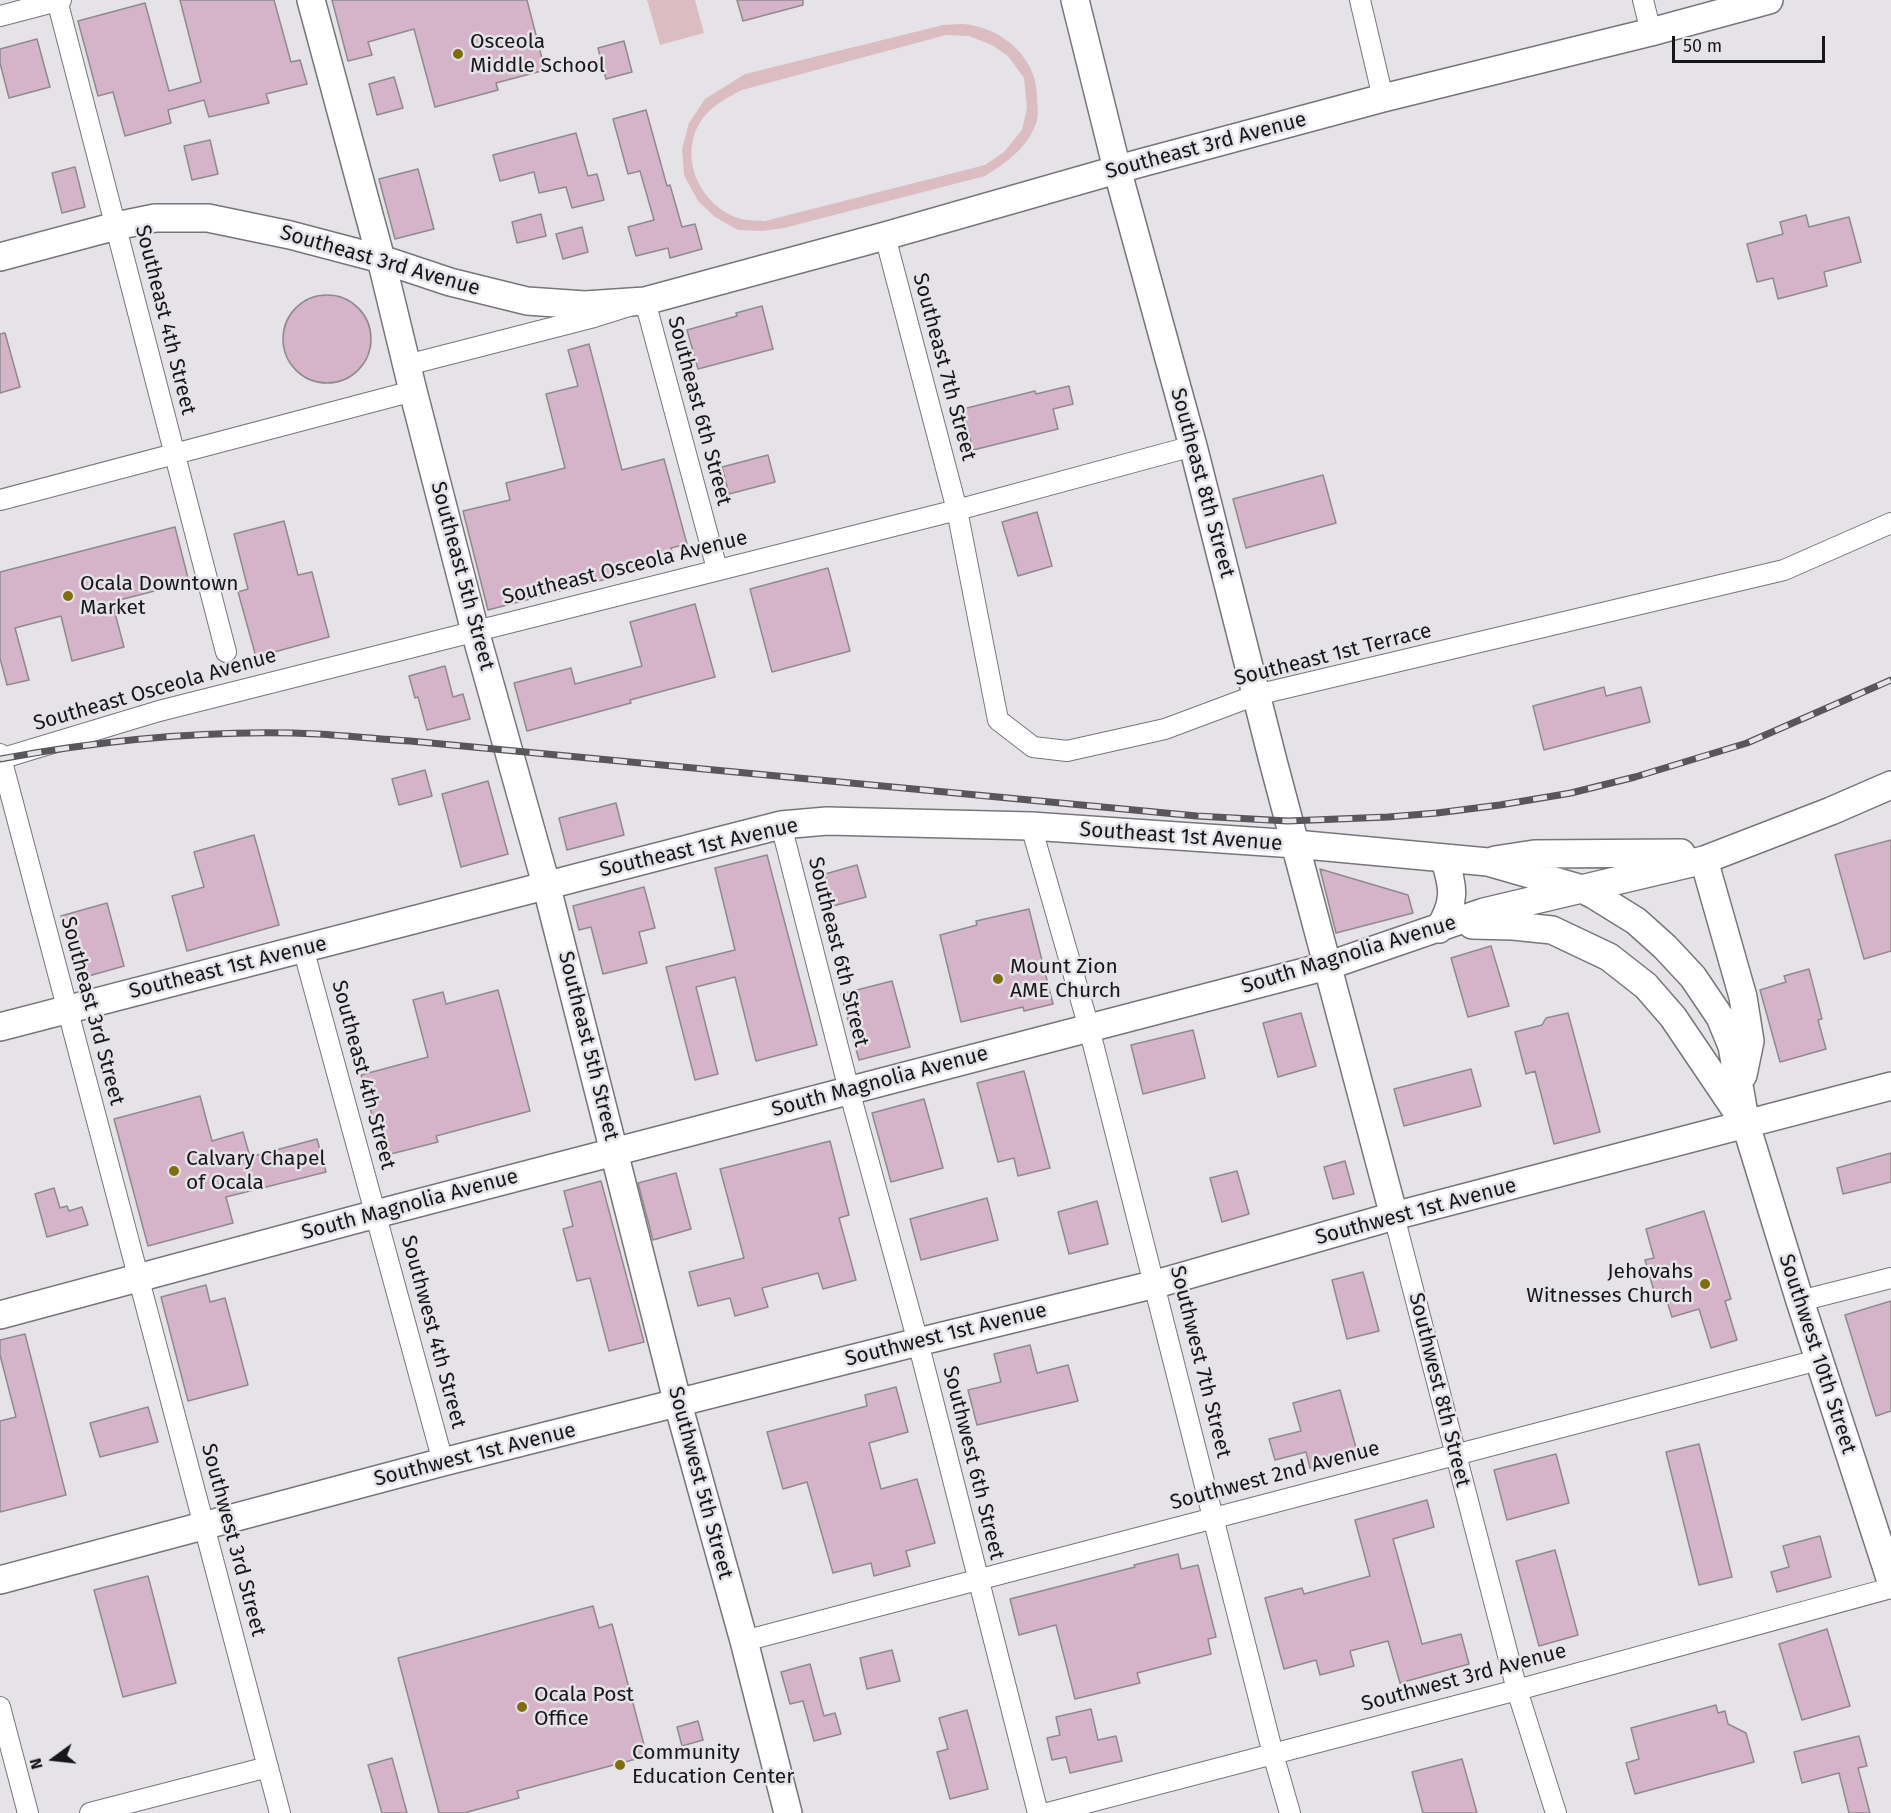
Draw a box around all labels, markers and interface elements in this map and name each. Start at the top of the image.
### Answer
scale bar [1675,24,1828,62]
place label: Osceola Middle School [470,29,605,79]
text: 50 m [1683,35,1722,57]
marker: Osceola Middle School [451,47,465,61]
street label: Southeast 3rd Avenue [1103,107,1309,185]
street label: Southeast 3rd Avenue [277,220,483,302]
street label: Southeast 4th Street [129,222,201,418]
street label: Southeast 7th Street [907,271,981,463]
street label: Southeast 6th Street [662,314,736,508]
street label: Southeast 8th Street [1165,385,1239,581]
street label: Southeast 5th Street [425,479,499,673]
street label: Southeast Osceola Avenue [500,525,750,611]
place label: Ocala Downtown Market [80,571,239,621]
marker: Ocala Downtown Market [61,589,75,603]
street label: Southeast 1st Terrace [1232,618,1434,692]
street label: Southeast Osceola Avenue [31,643,279,737]
street label: Southeast 1st Avenue [597,813,801,883]
street label: Southeast 1st Avenue [1079,817,1283,857]
street label: Southeast 6th Street [802,854,874,1050]
street label: South Magnolia Avenue [1239,910,1459,1000]
street label: Southeast 3rd Street [55,914,129,1108]
street label: Southeast 1st Avenue [126,931,330,1005]
street label: Southeast 5th Street [552,949,624,1143]
place label: Mount Zion AME Church [1010,954,1121,1004]
marker: Mount Zion AME Church [991,972,1005,986]
street label: Southeast 4th Street [326,978,400,1172]
street label: South Magnolia Avenue [769,1041,991,1123]
place label: Calvary Chapel of Ocala [186,1146,325,1196]
marker: Calvary Chapel of Ocala [167,1164,181,1178]
street label: South Magnolia Avenue [299,1164,521,1246]
street label: Southwest 1st Avenue [1313,1173,1519,1251]
street label: Southwest 4th Street [395,1233,471,1431]
street label: Southwest 10th Street [1773,1251,1861,1457]
place label: Jehovahs Witnesses Church [1526,1259,1693,1309]
street label: Southwest 7th Street [1164,1263,1236,1461]
marker: Jehovahs Witnesses Church [1698,1277,1712,1291]
street label: Southwest 8th Street [1403,1290,1475,1490]
street label: Southwest 1st Avenue [843,1298,1049,1372]
street label: Southwest 6th Street [937,1363,1009,1563]
street label: Southwest 5th Street [662,1384,738,1582]
street label: Southwest 1st Avenue [372,1418,578,1492]
street label: Southwest 2nd Avenue [1168,1436,1382,1516]
street label: Southwest 3rd Street [195,1441,271,1639]
street label: Southwest 3rd Avenue [1359,1639,1569,1717]
place label: Ocala Post Office [534,1682,634,1732]
marker: Ocala Post Office [515,1700,529,1714]
north arrow [24,1729,84,1789]
place label: Community Education Center [632,1740,794,1790]
text: N [26,1756,47,1771]
marker: Community Education Center [613,1758,627,1772]

